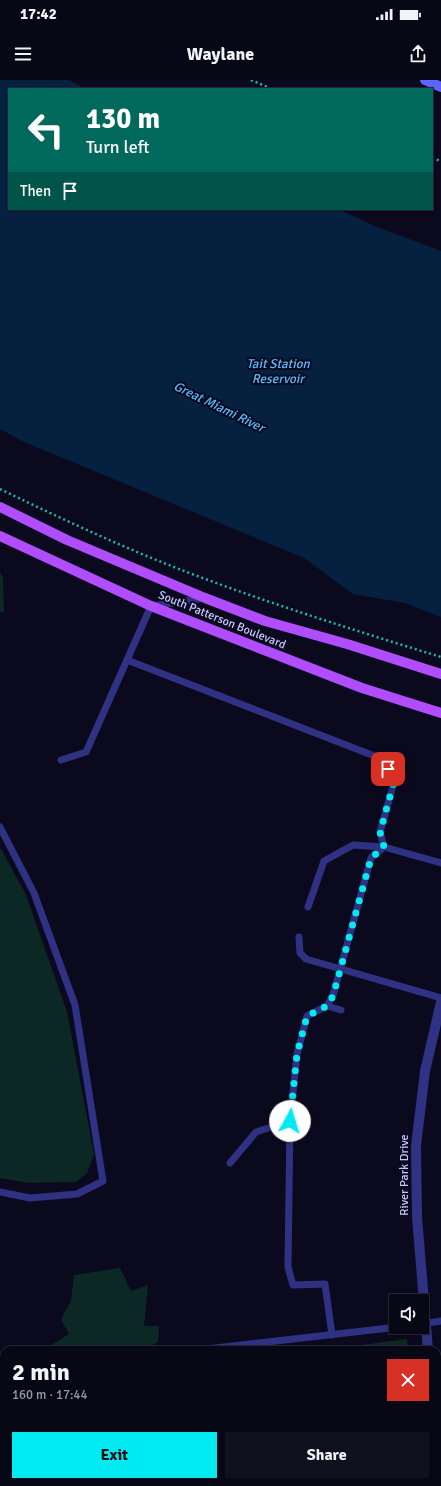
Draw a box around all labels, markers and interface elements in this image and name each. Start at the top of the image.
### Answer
text: 17:42 [20,5,57,23]
icon: menu [12,43,34,65]
text: Waylane [187,43,254,65]
icon: share [407,43,429,65]
text: 130 m [86,102,160,136]
icon: left [20,104,72,156]
text: Turn left [86,136,149,158]
icon: arrive [59,180,81,202]
text: Then [20,182,51,200]
water label: Tait Station Reservoir [246,356,310,387]
water label: Great Miami River [171,378,269,437]
street label: South Patterson Boulevard [156,588,288,652]
pin [371,752,405,786]
icon: arrive [377,758,399,780]
position arrow [269,1100,311,1142]
street label: River Park Drive [397,1134,412,1216]
map controls [389,1294,429,1334]
button: sound [389,1294,429,1334]
text: 2 min [12,1357,70,1387]
button: close [387,1359,429,1401]
text: 160 m · 17:44 [12,1387,88,1403]
button: Exit [12,1432,217,1478]
button: Share [225,1432,429,1478]

